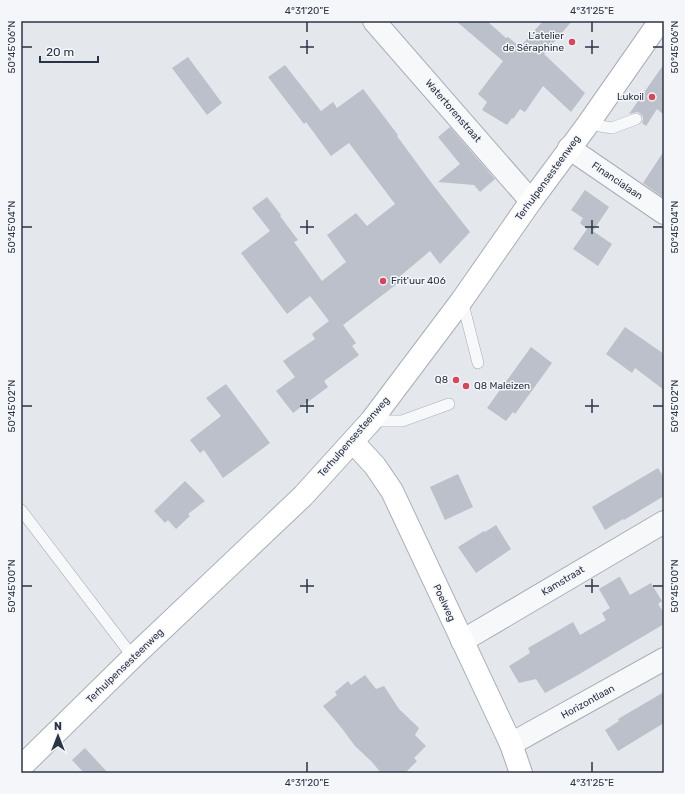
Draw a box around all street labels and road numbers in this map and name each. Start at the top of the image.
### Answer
street label: Watertorenstraat [422,77,484,145]
street label: Terhulpensesteenweg [513,133,583,223]
street label: Financialaan [589,160,645,202]
street label: Terhulpensesteenweg [316,394,392,480]
street label: Kamstraat [539,563,587,598]
street label: Poelweg [430,583,458,623]
street label: Terhulpensesteenweg [84,626,166,706]
street label: Horizontlaan [559,682,617,722]

